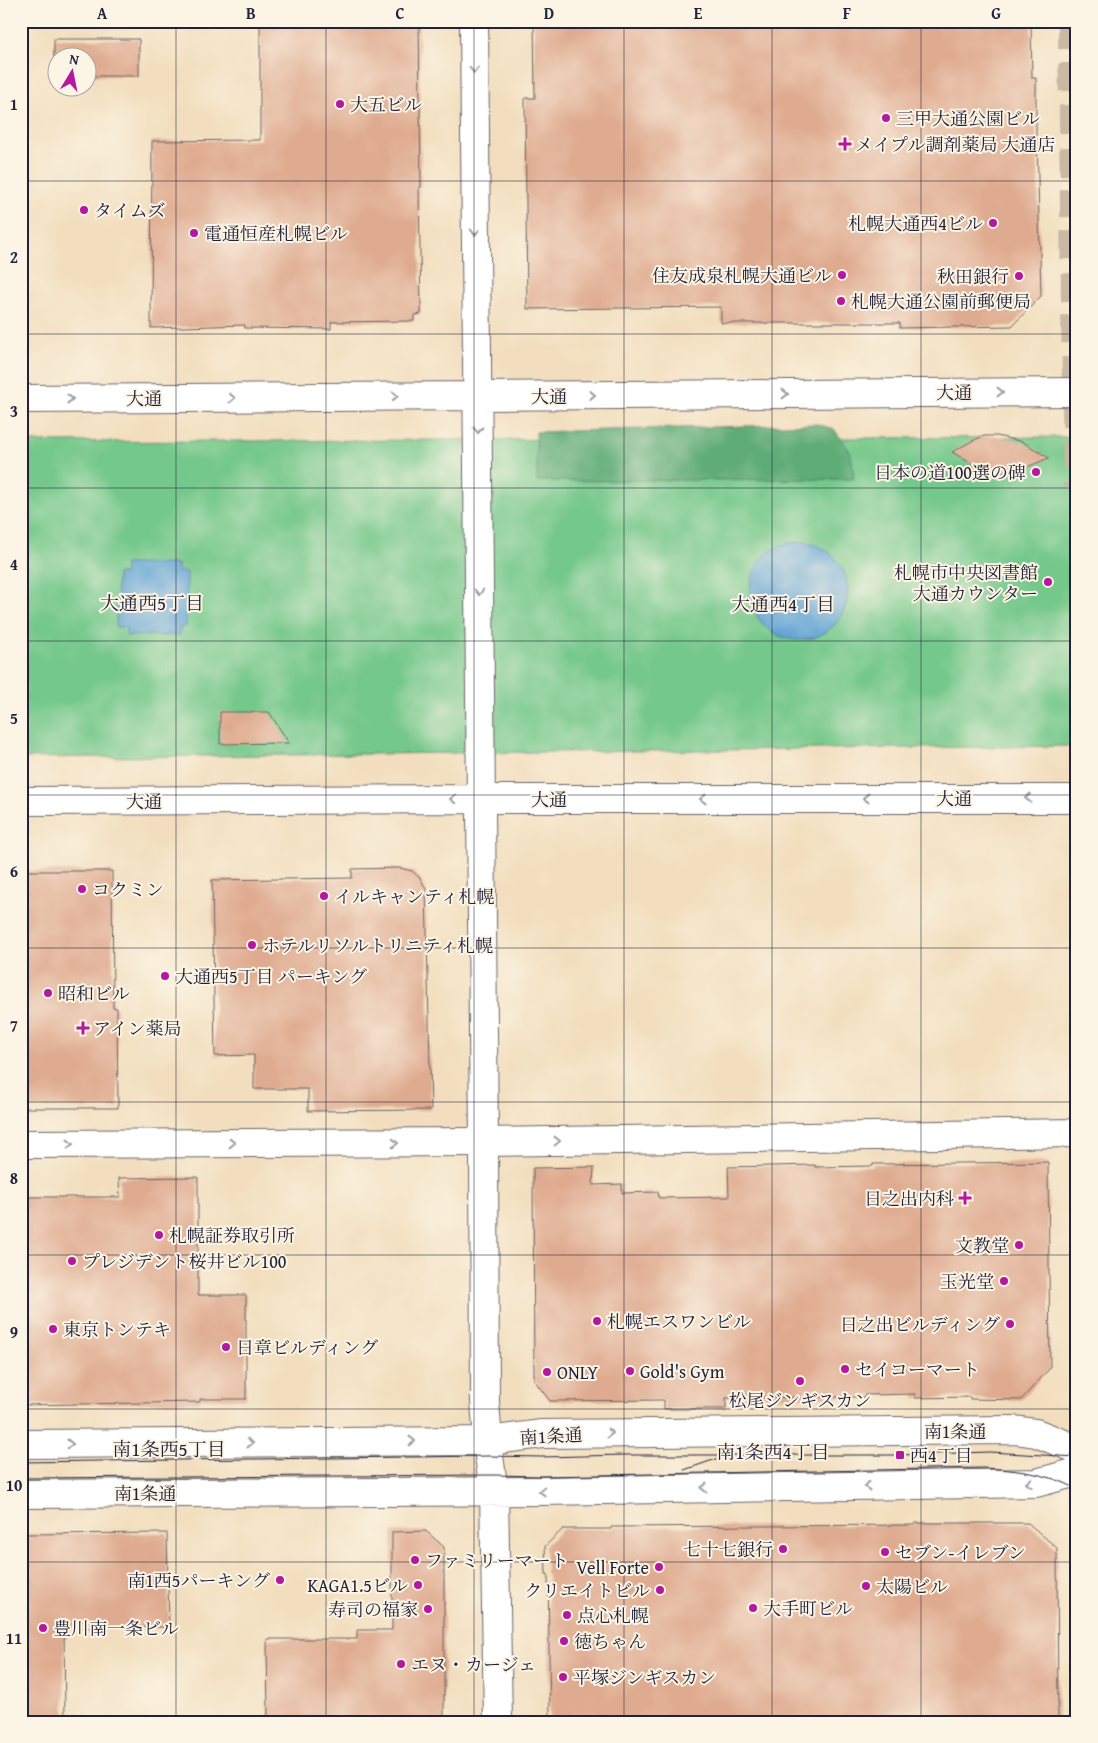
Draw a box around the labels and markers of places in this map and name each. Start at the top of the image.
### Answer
place label: 大五ビル [350,91,422,118]
marker: 大五ビル [334,98,346,110]
place label: 三甲大通公園ビル [896,105,1040,132]
marker: 三甲大通公園ビル [880,112,892,124]
place label: メイプル調剤薬局 大通店 [855,131,1055,158]
marker: メイプル調剤薬局 大通店 [839,138,851,150]
place label: タイムズ [94,197,166,224]
marker: タイムズ [78,204,90,216]
place label: 札幌大通西4ビル [848,210,983,237]
marker: 札幌大通西4ビル [987,217,999,229]
place label: 電通恒産札幌ビル [204,220,348,247]
marker: 電通恒産札幌ビル [188,227,200,239]
place label: 住友成泉札幌大通ビル [652,262,832,289]
place label: 秋田銀行 [937,263,1009,290]
marker: 住友成泉札幌大通ビル [836,269,848,281]
marker: 秋田銀行 [1013,270,1025,282]
place label: 札幌大通公園前郵便局 [851,288,1031,315]
marker: 札幌大通公園前郵便局 [835,295,847,307]
place label: 日本の道100選の碑 [874,459,1026,486]
marker: 日本の道100選の碑 [1030,466,1042,478]
place label: 札幌市中央図書館 大通カウンター [894,559,1038,607]
marker: 札幌市中央図書館 大通カウンター [1042,576,1054,588]
place label: コクミン [92,876,164,903]
marker: コクミン [76,883,88,895]
place label: イルキャンティ札幌 [334,883,495,910]
marker: イルキャンティ札幌 [318,890,330,902]
place label: ホテルリソルトリニティ札幌 [262,932,493,959]
marker: ホテルリソルトリニティ札幌 [246,939,258,951]
place label: 大通西5丁目 パーキング [175,963,367,990]
marker: 大通西5丁目 パーキング [159,970,171,982]
place label: 昭和ビル [58,980,130,1007]
marker: 昭和ビル [42,987,54,999]
place label: アイン薬局 [93,1015,181,1042]
marker: アイン薬局 [77,1022,89,1034]
place label: 日之出内科 [864,1185,954,1212]
marker: 日之出内科 [958,1191,972,1205]
place label: 札幌証券取引所 [169,1222,295,1249]
marker: 札幌証券取引所 [153,1229,165,1241]
place label: 文教堂 [955,1232,1009,1259]
marker: 文教堂 [1013,1239,1025,1251]
place label: プレジデント桜井ビル100 [82,1248,287,1275]
marker: プレジデント桜井ビル100 [66,1255,78,1267]
place label: 玉光堂 [940,1268,994,1295]
marker: 玉光堂 [998,1275,1010,1287]
place label: 札幌エスワンビル [607,1308,751,1335]
place label: 日之出ビルディング [840,1311,1000,1338]
marker: 札幌エスワンビル [591,1315,603,1327]
place label: 東京トンテキ [63,1316,171,1343]
marker: 日之出ビルディング [1004,1318,1016,1330]
marker: 東京トンテキ [47,1323,59,1335]
place label: 日章ビルディング [236,1334,378,1361]
marker: 日章ビルディング [220,1341,232,1353]
place label: セイコーマート [855,1356,980,1383]
place label: Gold's Gym [640,1358,725,1385]
place label: ONLY [557,1359,598,1386]
marker: セイコーマート [839,1363,851,1375]
marker: Gold's Gym [624,1365,636,1377]
marker: ONLY [541,1366,553,1378]
marker: 松尾ジンギスカン [794,1375,806,1387]
place label: 松尾ジンギスカン [728,1387,872,1414]
place label: 西4丁目 [910,1442,973,1469]
marker: 西4丁目 [894,1449,906,1461]
place label: 七十七銀行 [683,1536,773,1563]
place label: セブン-イレブン [895,1539,1026,1566]
marker: 七十七銀行 [777,1543,789,1555]
marker: セブン-イレブン [879,1546,891,1558]
place label: ファミリーマート [425,1547,569,1574]
marker: ファミリーマート [409,1554,421,1566]
place label: Vell Forte [576,1554,649,1581]
marker: Vell Forte [653,1561,665,1573]
place label: 南1西5パーキング [127,1567,270,1594]
place label: KAGA1.5ビル [307,1572,408,1599]
place label: 太陽ビル [876,1573,948,1600]
marker: 南1西5パーキング [274,1574,286,1586]
place label: クリエイトビル [524,1577,650,1604]
marker: KAGA1.5ビル [412,1579,424,1591]
marker: 太陽ビル [860,1580,872,1592]
marker: クリエイトビル [654,1584,666,1596]
place label: 大手町ビル [763,1595,853,1622]
place label: 寿司の福家 [328,1596,418,1623]
place label: 点心札幌 [577,1602,649,1629]
marker: 大手町ビル [747,1602,759,1614]
marker: 寿司の福家 [422,1603,434,1615]
marker: 点心札幌 [561,1609,573,1621]
place label: 豊川南一条ビル [53,1615,179,1642]
marker: 豊川南一条ビル [37,1622,49,1634]
place label: 徳ちゃん [574,1628,646,1655]
marker: 徳ちゃん [558,1635,570,1647]
place label: エヌ・カージェ [411,1651,536,1678]
marker: エヌ・カージェ [395,1658,407,1670]
place label: 平塚ジンギスカン [573,1664,716,1691]
marker: 平塚ジンギスカン [557,1671,569,1683]

